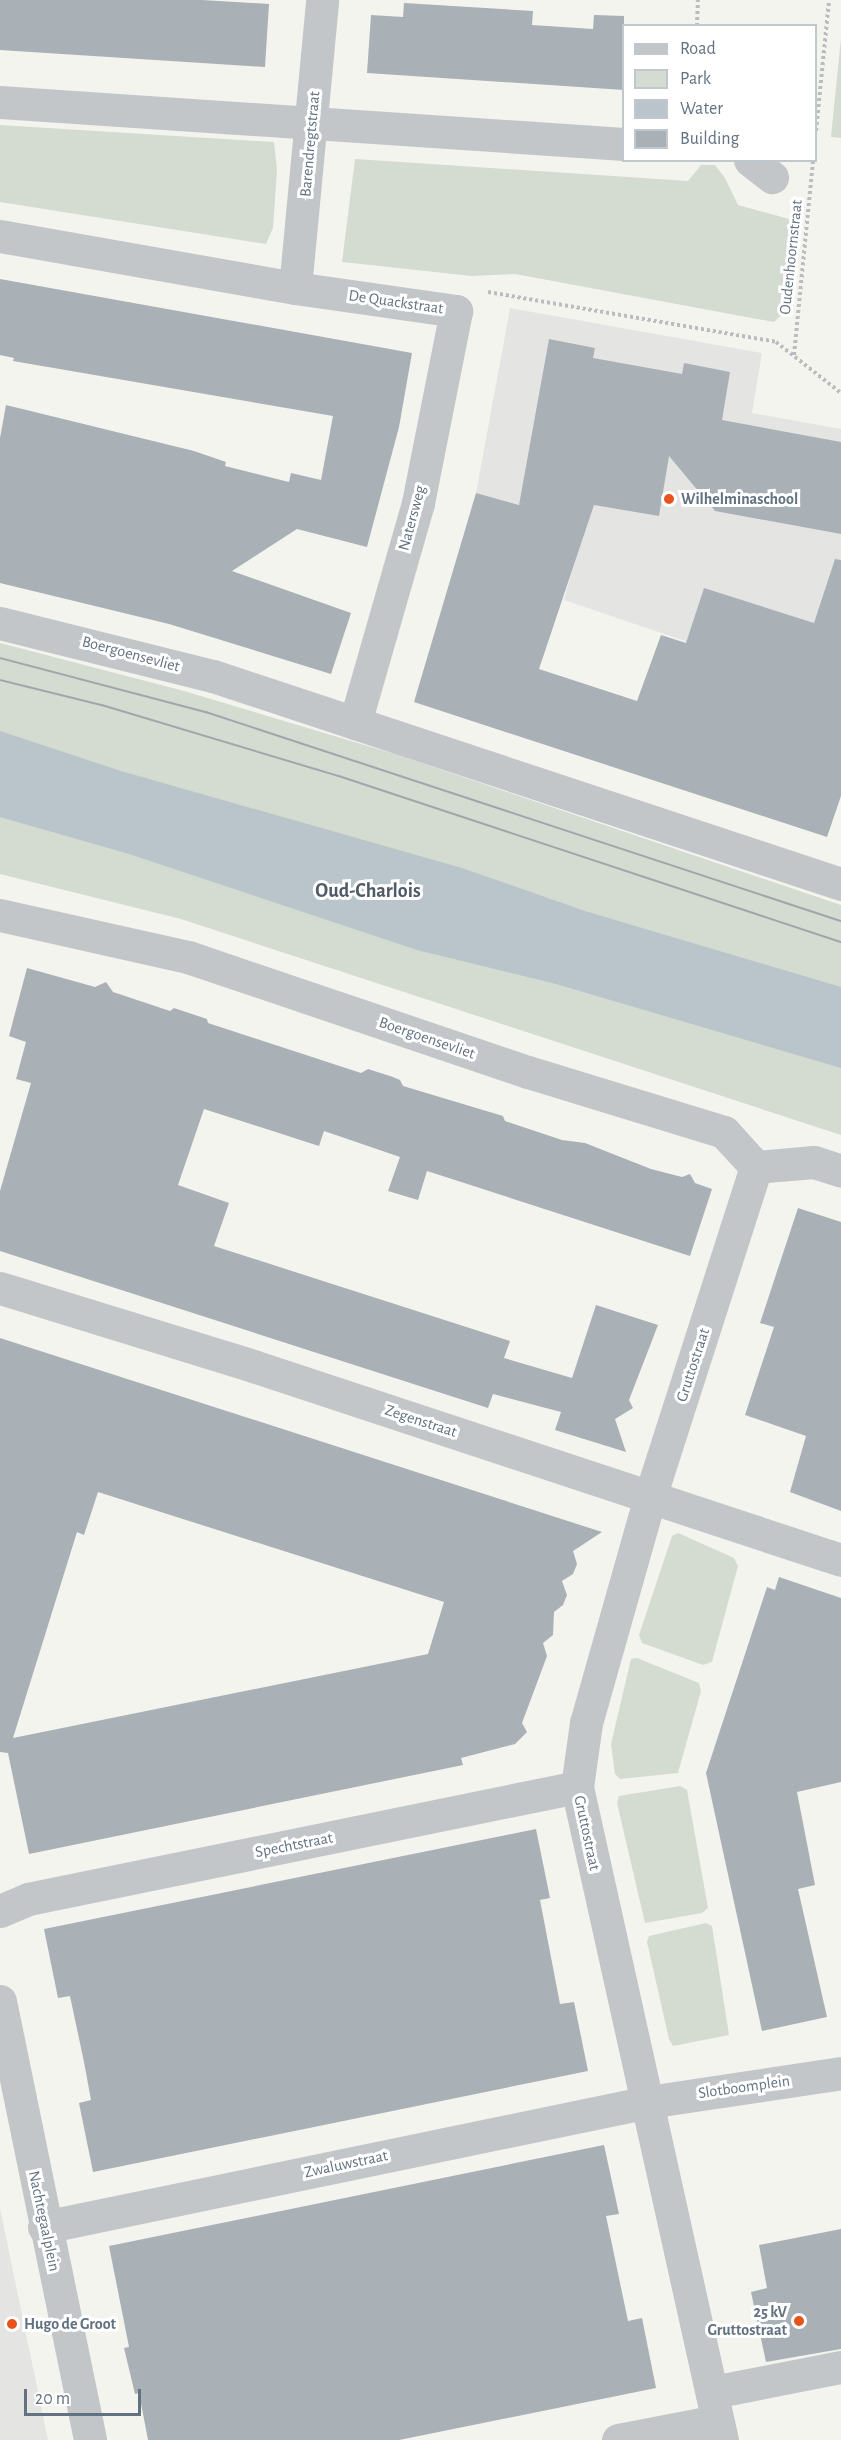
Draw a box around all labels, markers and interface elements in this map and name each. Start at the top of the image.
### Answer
legend [622,24,817,162]
text: Road [680,40,716,58]
text: Park [680,70,711,88]
street label: Barendregtstraat [296,90,324,198]
text: Water [680,100,723,118]
text: Building [680,130,739,148]
street label: Oudenhoornstraat [775,199,807,315]
street label: De Quackstraat [347,286,445,318]
street label: Natersweg [394,483,430,553]
place label: Wilhelminaschool [681,489,798,509]
marker: Wilhelminaschool [662,492,676,506]
street label: Boergoensevliet [80,632,182,676]
district label: Oud-Charlois [315,879,421,903]
street label: Boergoensevliet [376,1013,478,1063]
street label: Gruttostraat [672,1326,714,1404]
street label: Zegenstraat [383,1400,459,1442]
street label: Gruttostraat [570,1794,604,1872]
street label: Spechtstraat [254,1828,334,1862]
street label: Slotboomplein [697,2071,791,2103]
street label: Zwaluwstraat [303,2146,389,2182]
street label: Nachtegaalplein [24,2169,64,2273]
place label: 25 kV Gruttostraat [707,2302,787,2340]
place label: Hugo de Groot [24,2314,116,2334]
marker: 25 kV Gruttostraat [792,2314,806,2328]
marker: Hugo de Groot [5,2317,19,2331]
scale bar [27,2377,144,2415]
text: 20 m [35,2390,70,2408]

